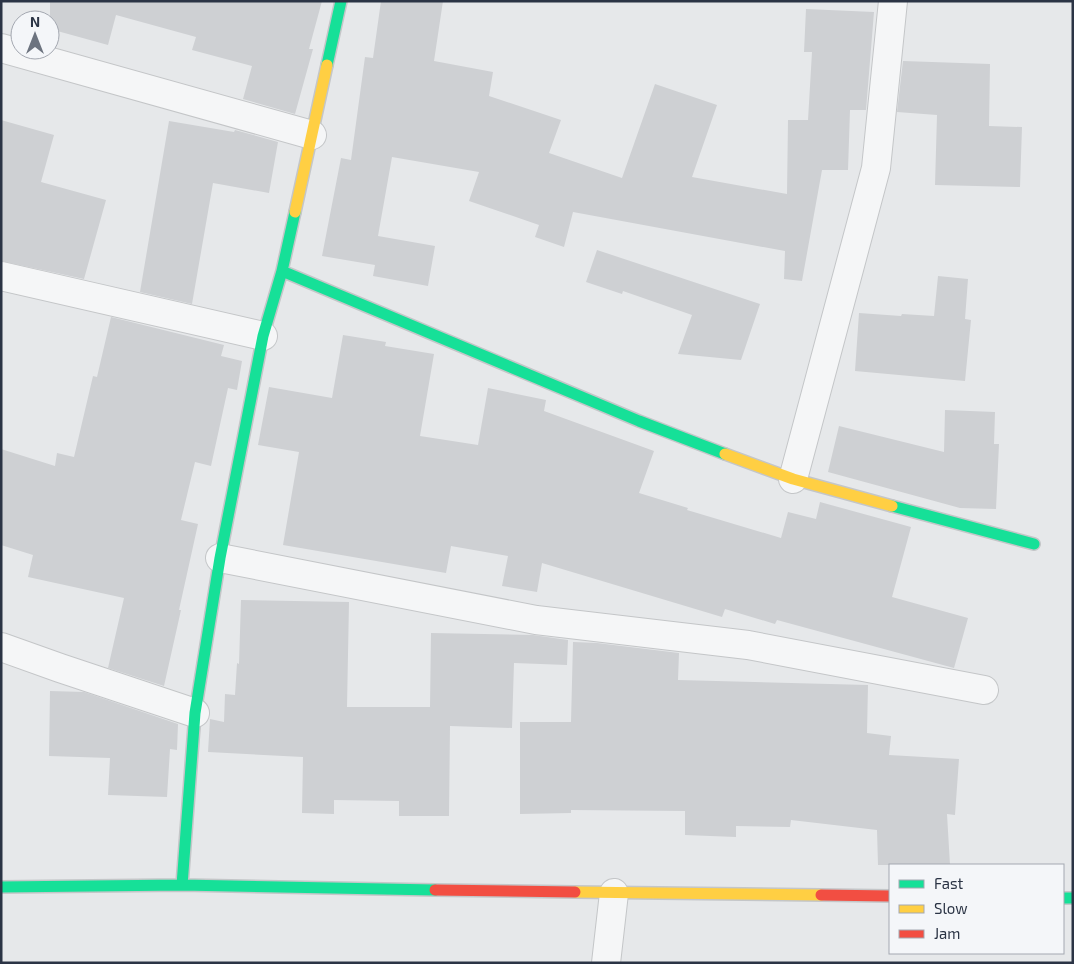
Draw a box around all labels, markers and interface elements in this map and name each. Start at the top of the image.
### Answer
north arrow [10,10,60,60]
text: N [30,13,40,30]
legend [889,864,1064,954]
text: Fast [934,874,964,892]
text: Slow [934,899,968,917]
text: Jam [934,924,960,942]

